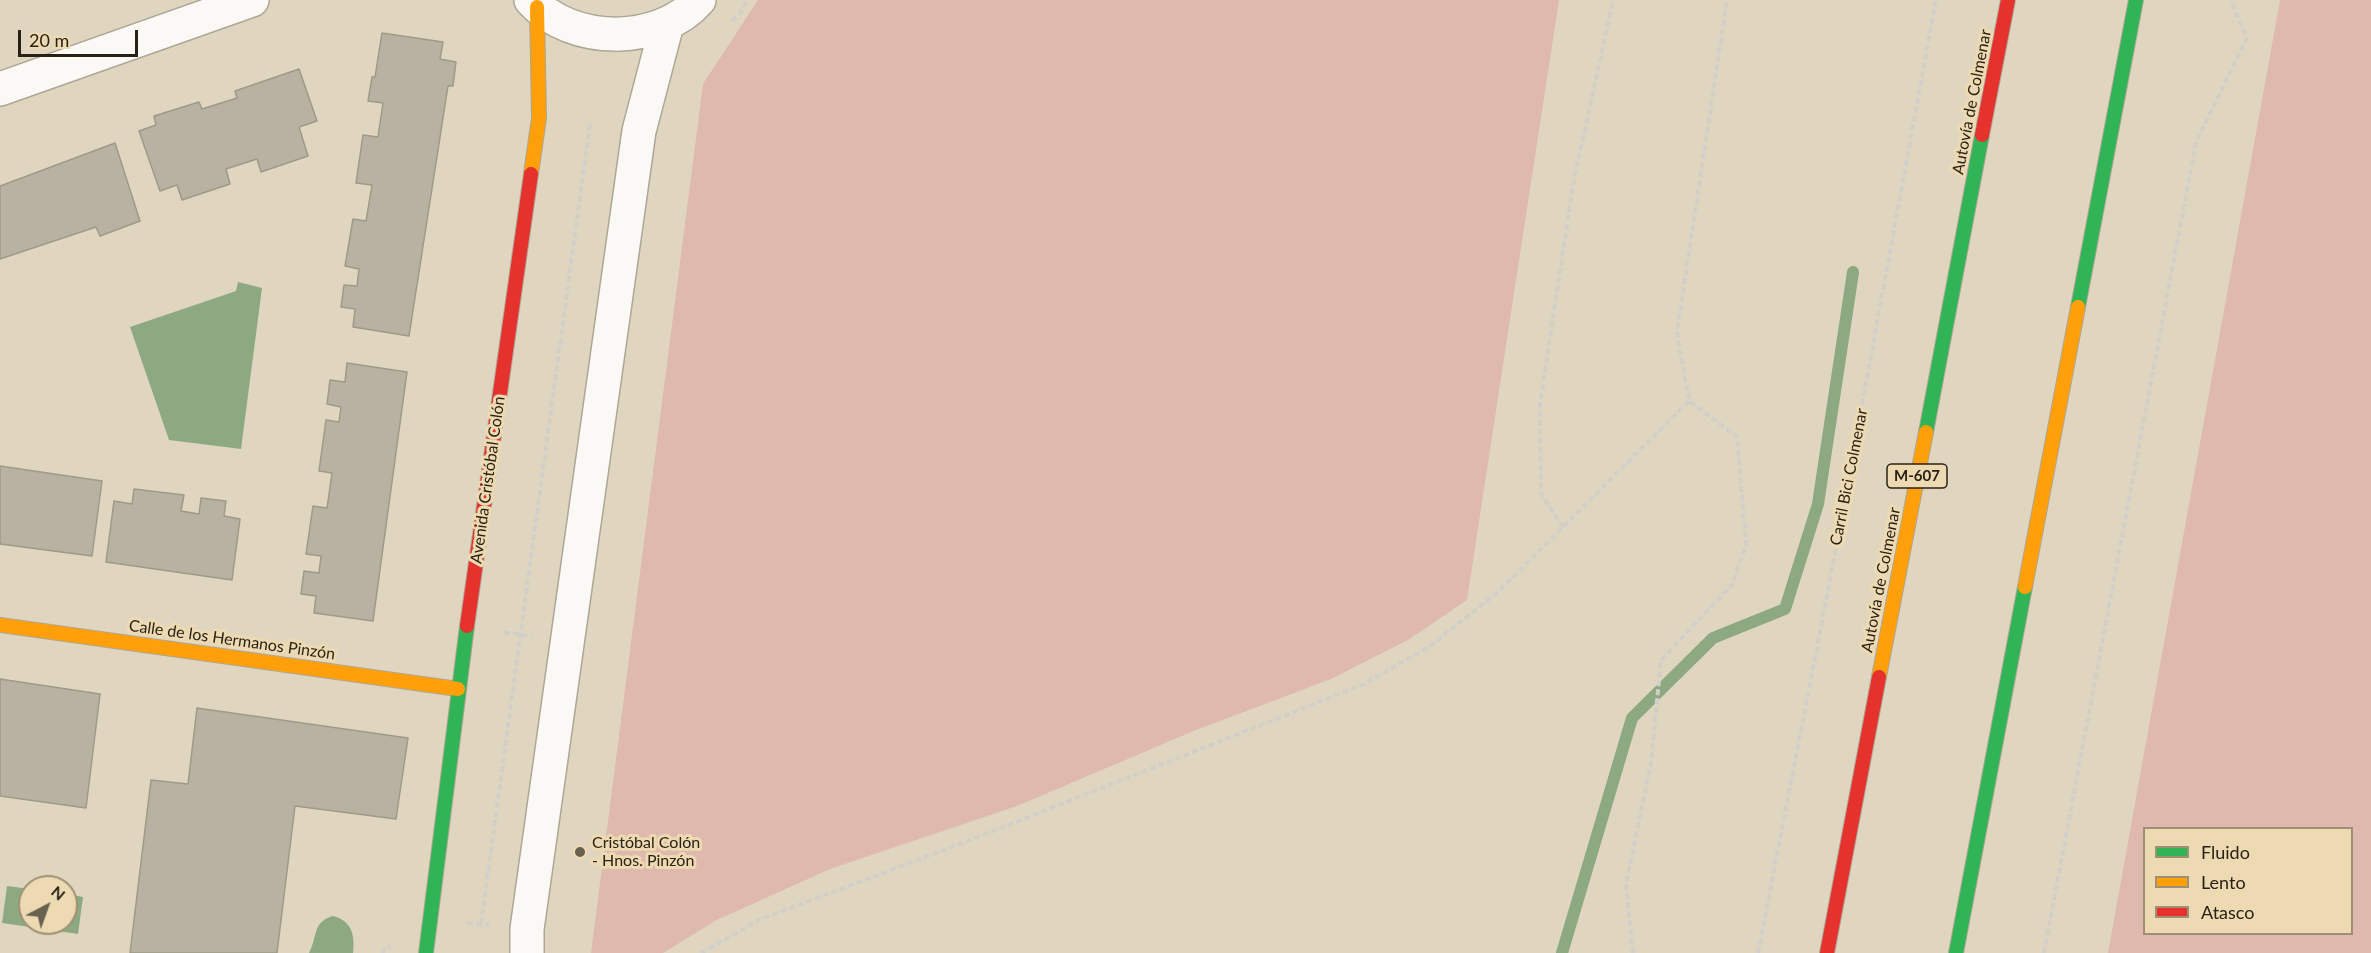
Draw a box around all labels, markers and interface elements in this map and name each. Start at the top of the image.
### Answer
scale bar [21,18,141,56]
street label: Autovía de Colmenar [1949,28,1995,176]
text: 20 m [29,29,69,51]
street label: Avenida Cristóbal Colón [467,395,509,565]
street label: Carril Bici Colmenar [1826,407,1872,547]
road number: M-607 [1887,464,1947,488]
street label: Autovía de Colmenar [1858,506,1904,654]
street label: Calle de los Hermanos Pinzón [128,616,336,664]
legend [2143,827,2353,935]
place label: Cristóbal Colón - Hnos. Pinzón [592,833,700,871]
text: Fluido [2201,841,2250,863]
marker: Cristóbal Colón - Hnos. Pinzón [573,845,587,859]
text: Lento [2201,871,2246,893]
north arrow [18,875,78,935]
text: N [48,881,70,904]
text: Atasco [2201,901,2254,923]

